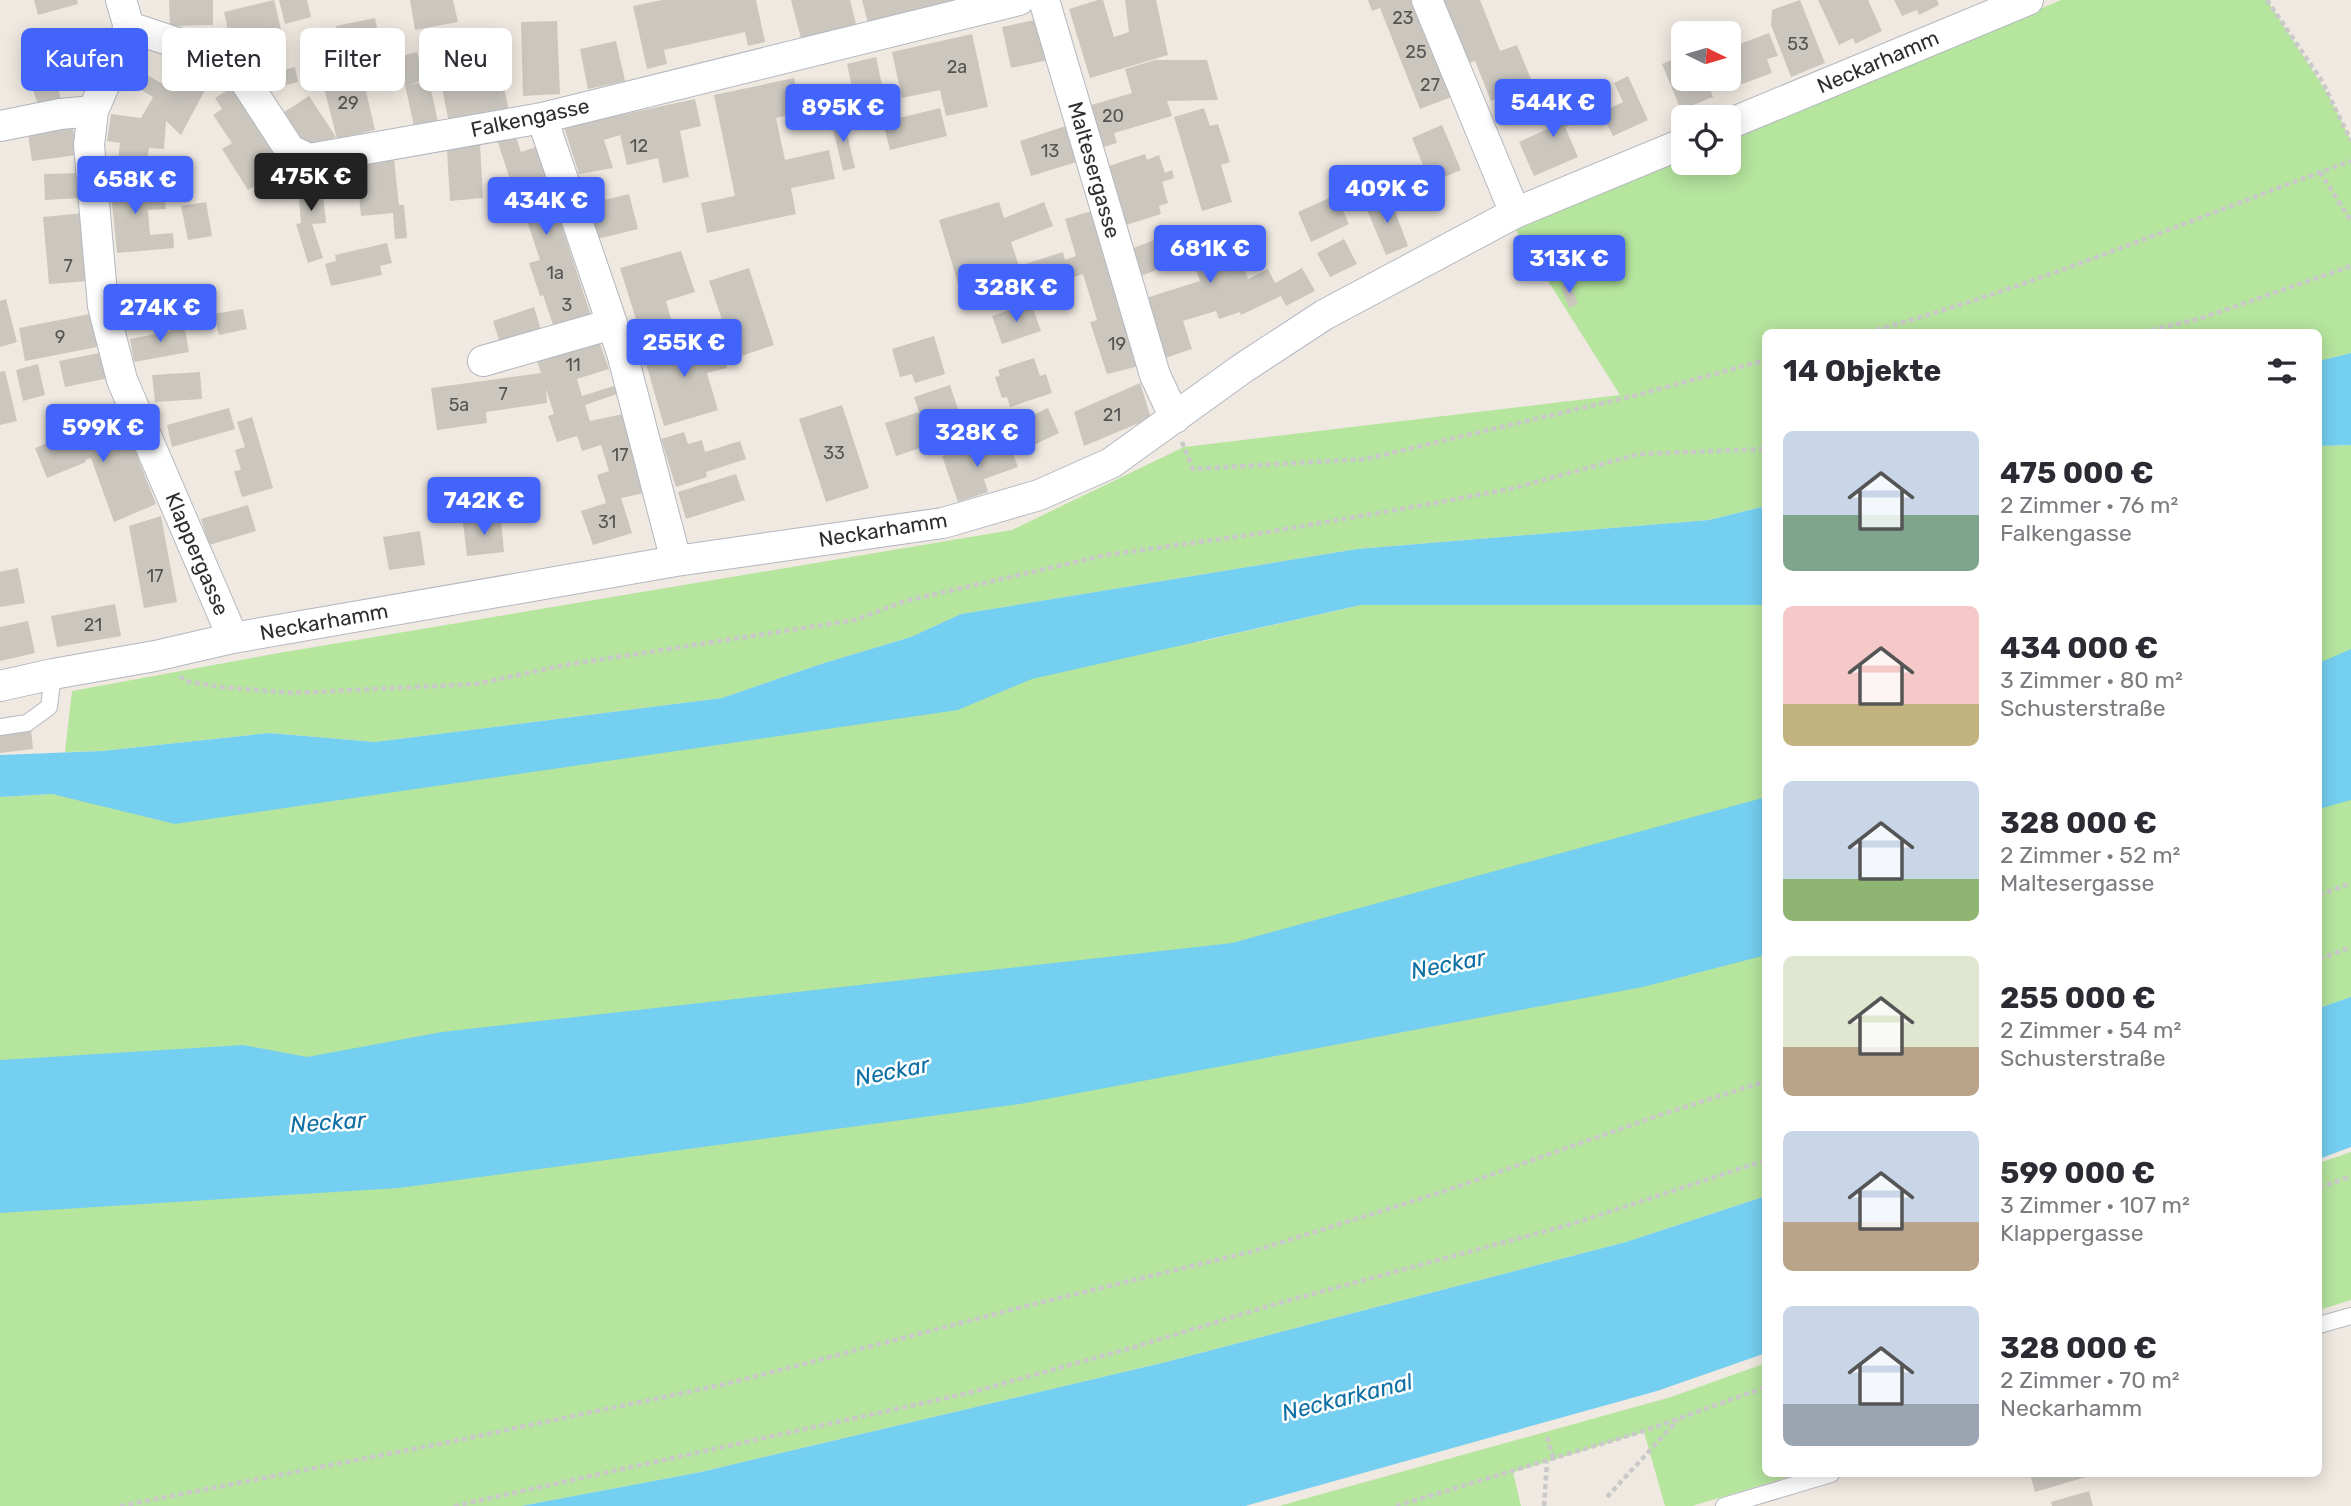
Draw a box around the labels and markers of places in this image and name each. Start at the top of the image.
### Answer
pin: 544K € [1496,80,1610,139]
pin: 895K € [786,85,900,144]
pin: 475K € [254,154,368,213]
pin: 658K € [78,156,192,216]
pin: 409K € [1330,166,1444,225]
pin: 434K € [489,177,603,237]
pin: 681K € [1153,226,1267,285]
pin: 313K € [1512,236,1626,295]
pin: 328K € [959,264,1073,324]
pin: 274K € [103,284,217,344]
pin: 255K € [627,320,741,379]
pin: 599K € [46,405,160,464]
pin: 328K € [920,410,1034,469]
pin: 742K € [427,477,541,537]

